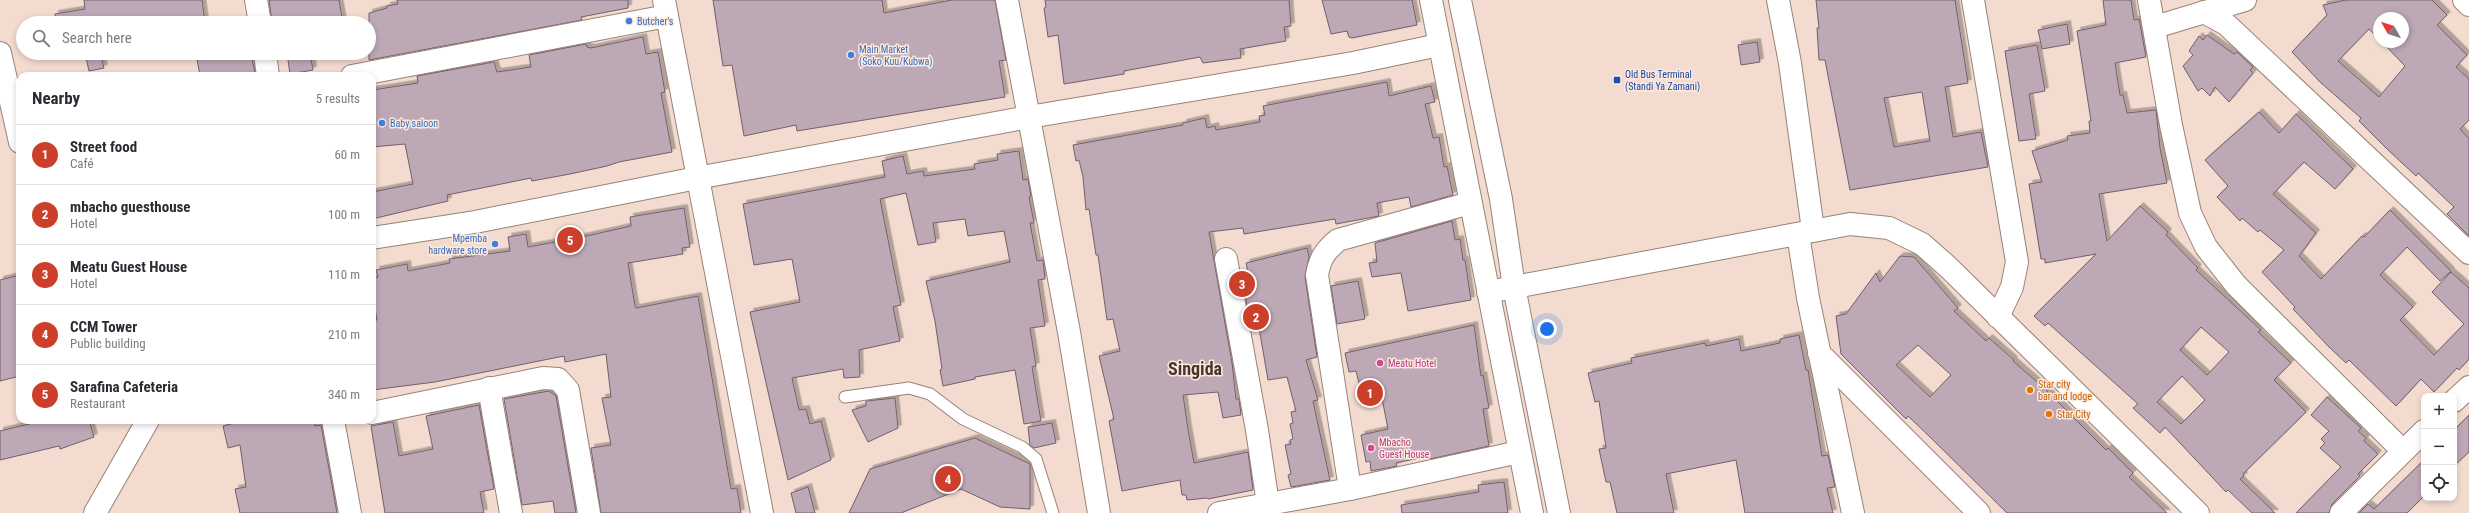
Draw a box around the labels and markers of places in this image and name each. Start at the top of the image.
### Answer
marker: Butcher's [624,16,634,26]
place label: Butcher's [637,16,674,27]
place label: Main Market (Soko Kuu/Kubwa) [859,44,932,68]
marker: Main Market (Soko Kuu/Kubwa) [846,50,856,60]
place label: Old Bus Terminal (Standi Ya Zamani) [1625,69,1700,93]
marker: Old Bus Terminal (Standi Ya Zamani) [1612,75,1622,85]
marker: Baby saloon [377,118,387,128]
place label: Baby saloon [390,118,438,129]
pin: 5 [557,225,583,255]
place label: Mpemba hardware store [428,233,487,256]
marker: Mpemba hardware store [490,239,500,249]
pin: 3 [1229,269,1255,299]
pin: 2 [1243,302,1269,332]
marker: Meatu Hotel [1375,358,1385,368]
place label: Meatu Hotel [1388,358,1436,369]
pin: 1 [1357,378,1383,408]
place label: Star city bar and lodge [2038,379,2092,402]
marker: Star city bar and lodge [2025,385,2035,395]
marker: Star City [2044,409,2054,419]
place label: Star City [2057,409,2090,420]
place label: Mbacho Guest House [1379,437,1430,460]
marker: Mbacho Guest House [1366,443,1376,453]
pin: 4 [935,464,961,494]

